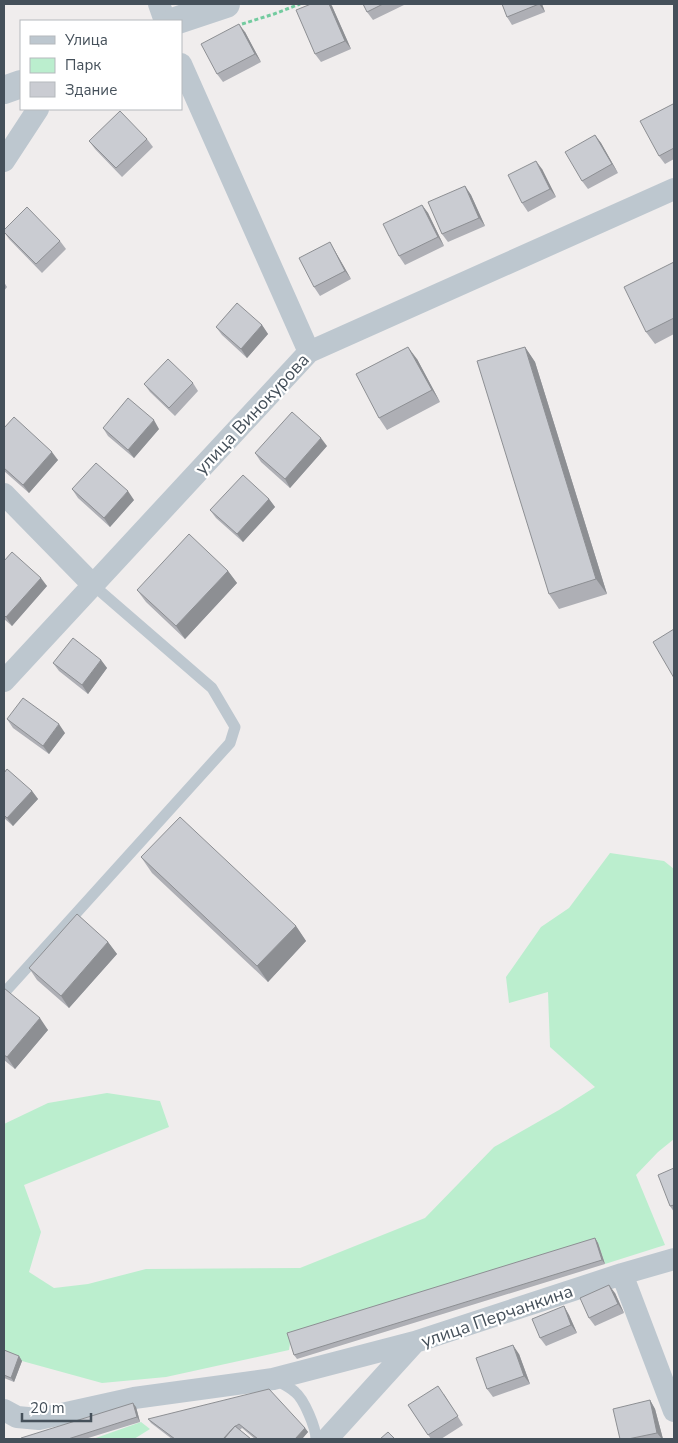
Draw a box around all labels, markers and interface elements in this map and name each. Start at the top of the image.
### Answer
legend [20,20,182,110]
text: Улица [64,30,108,50]
text: Парк [65,55,101,75]
text: Здание [65,80,117,100]
street label: улица Винокурова [189,348,315,480]
street label: улица Перчанкина [418,1279,576,1353]
scale bar [22,1390,91,1422]
text: 20 m [30,1398,65,1418]

